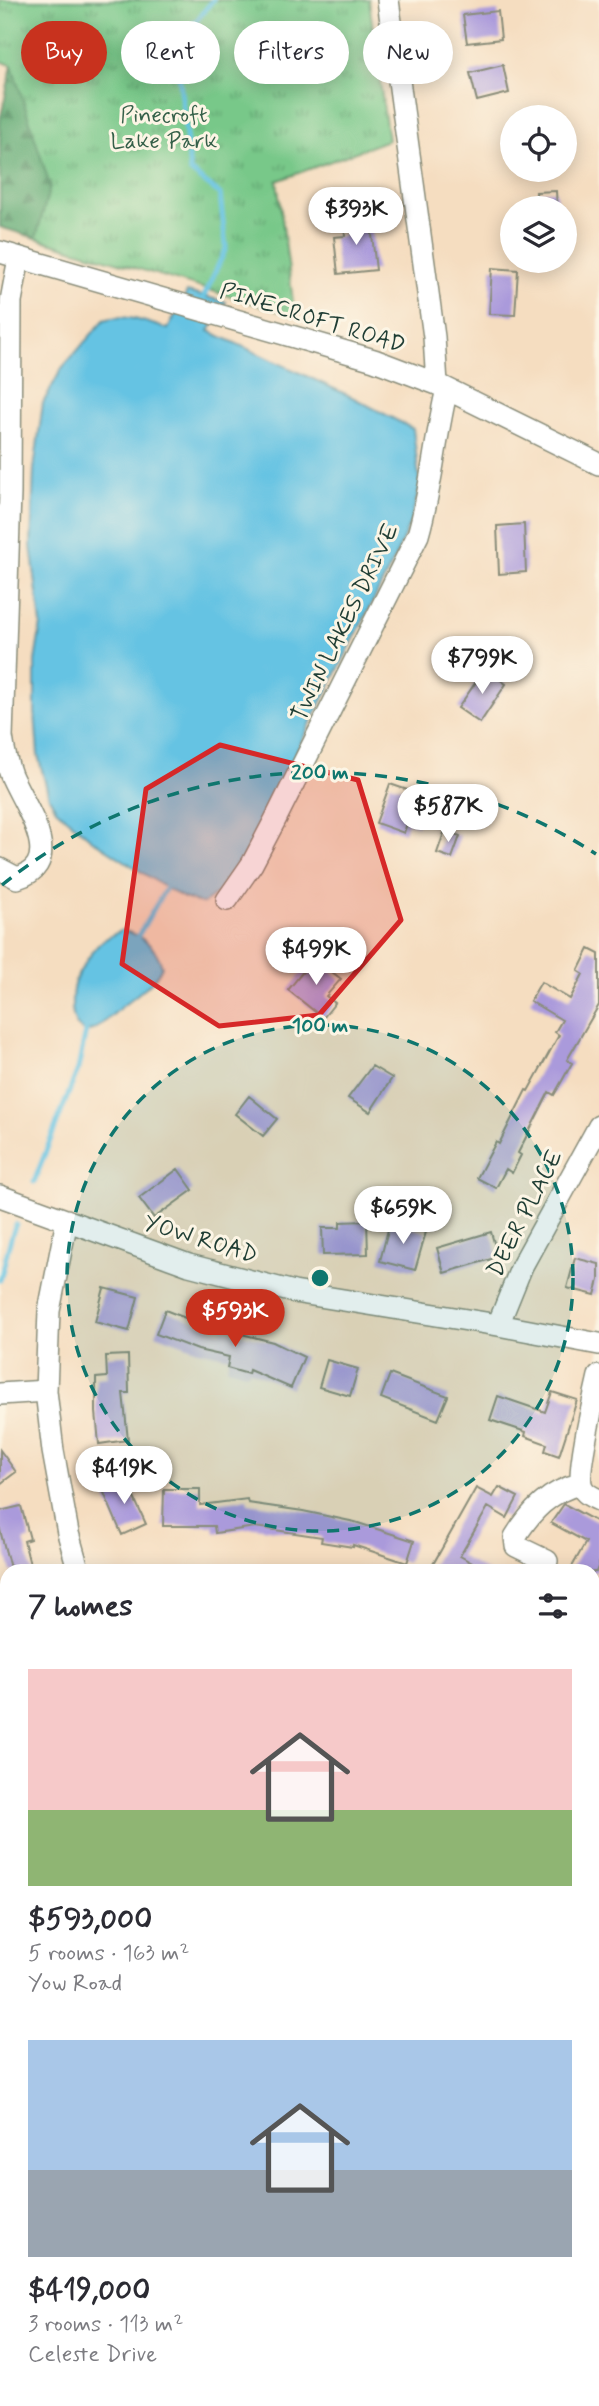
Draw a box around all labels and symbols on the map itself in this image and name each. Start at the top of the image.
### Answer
park label: Pinecroft Lake Park [110,101,218,157]
pin: $393K [307,188,405,247]
street label: PINECROFT ROAD [216,276,409,361]
street label: TWIN LAKES DRIVE [285,519,407,727]
pin: $799K [433,636,531,696]
text: 200 m [291,759,349,787]
pin: $587K [399,784,497,844]
pin: $499K [267,928,365,987]
text: 100 m [292,1012,348,1040]
street label: DEER PLACE [481,1145,571,1283]
pin: $659K [354,1186,452,1246]
street label: YOW ROAD [140,1208,261,1271]
centre of rings [308,1266,332,1290]
pin: $593K [186,1290,284,1349]
pin: $419K [75,1446,173,1506]

